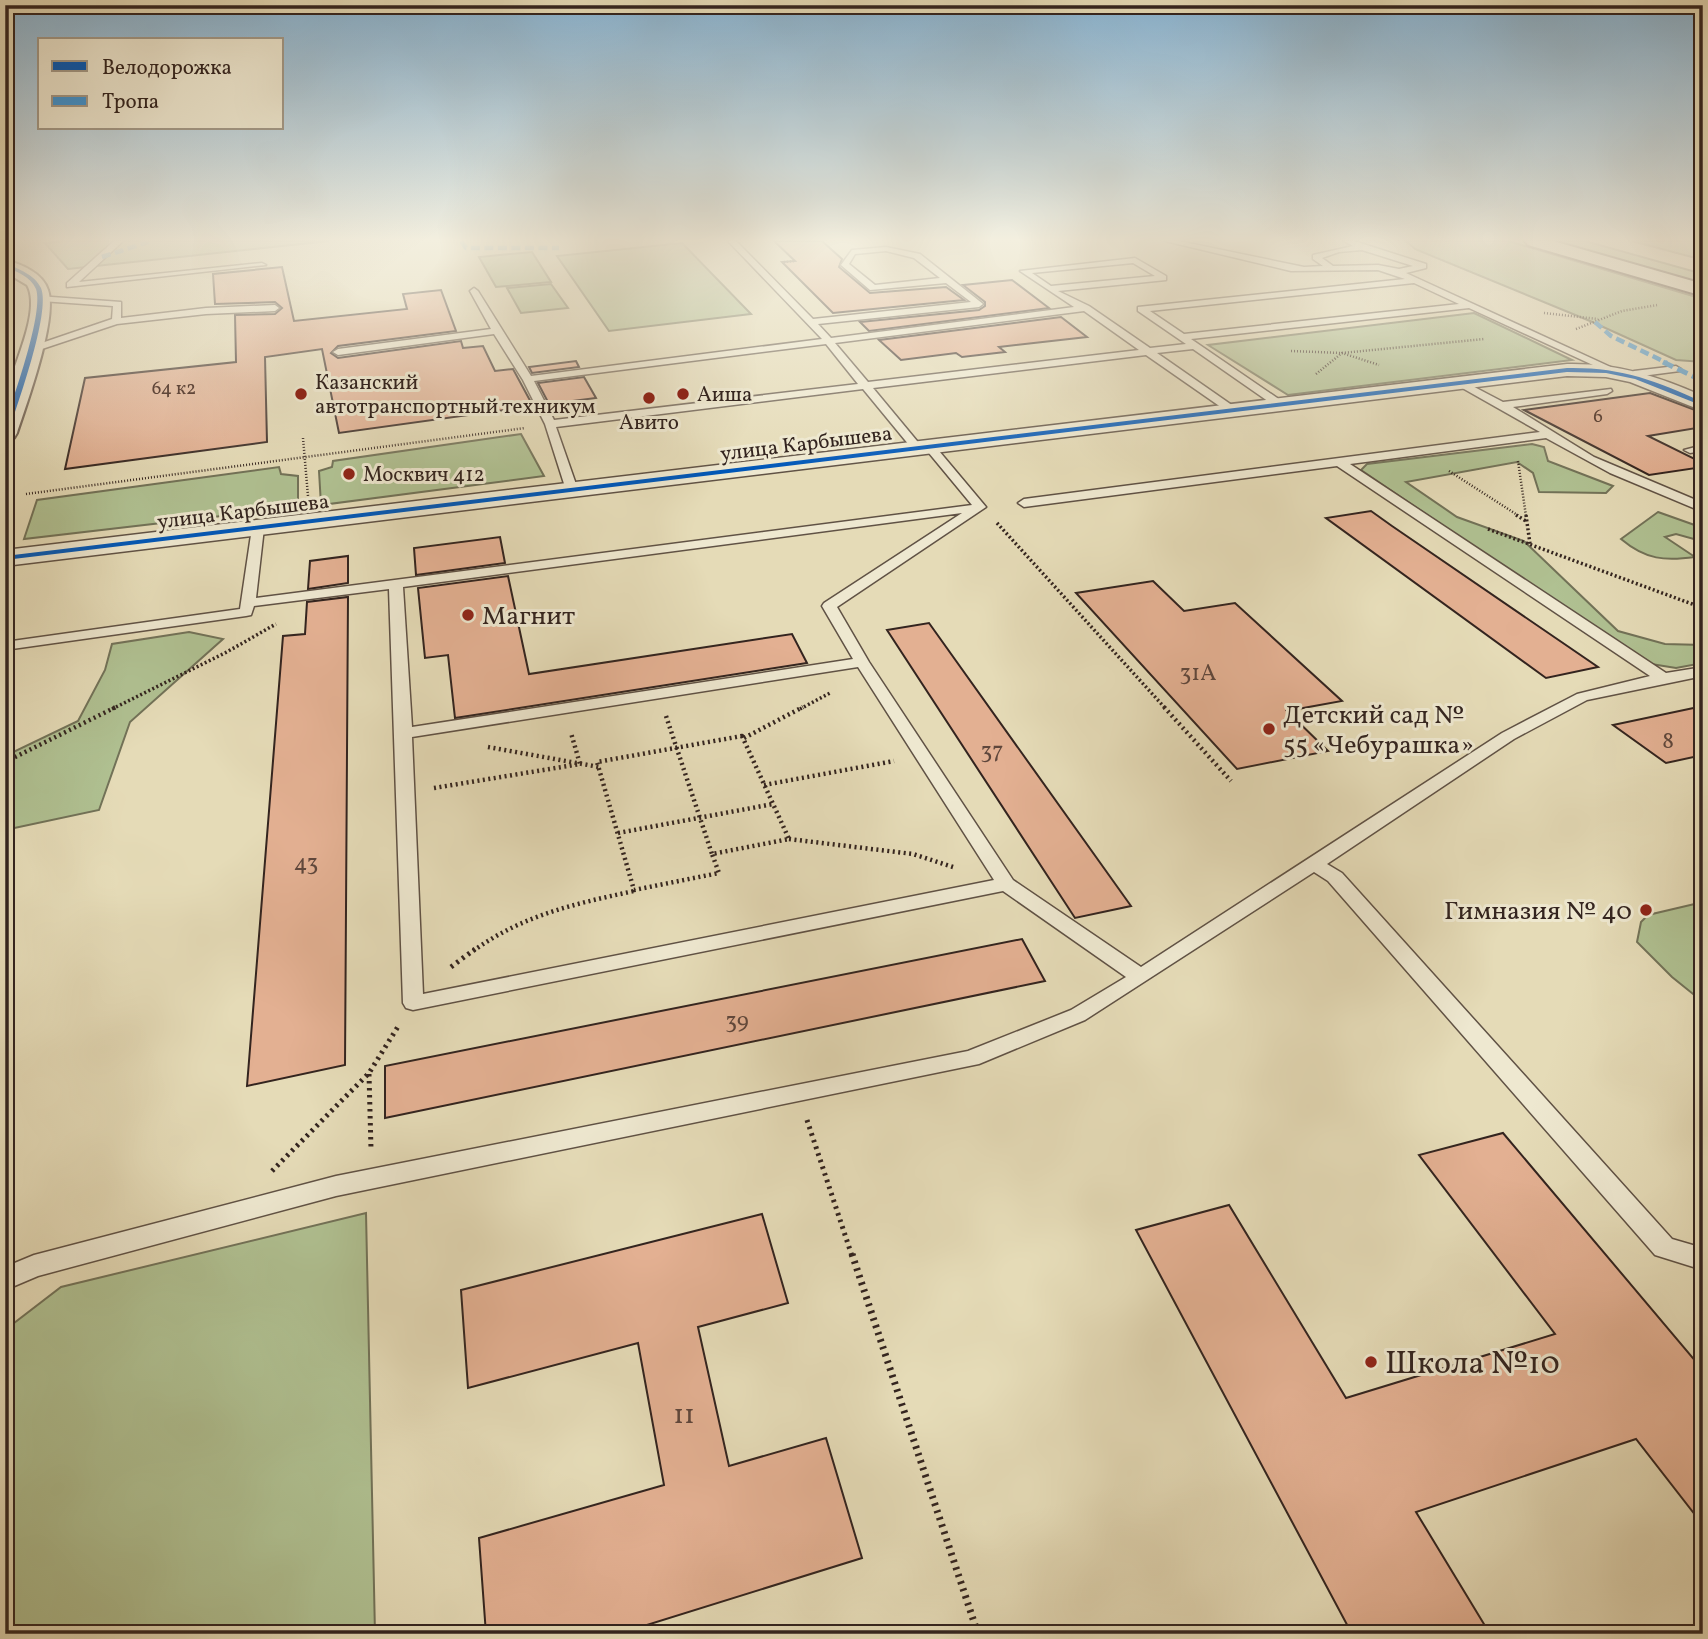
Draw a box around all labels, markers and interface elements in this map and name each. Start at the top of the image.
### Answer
legend [38,38,284,130]
text: Велодорожка [102,54,232,83]
text: Тропа [102,88,159,117]
place label: Казанский автотранспортный техникум [315,369,595,422]
house number: 64 к2 [152,376,196,402]
place label: Аиша [697,381,752,410]
marker: Казанский автотранспортный техникум [293,386,309,402]
marker: Аиша [675,386,691,402]
marker: Авито [641,390,657,406]
house number: 6 [1593,404,1603,430]
place label: Авито [619,409,679,438]
street label: улица Карбышева [718,420,894,469]
place label: Москвич 412 [363,461,485,490]
marker: Москвич 412 [341,466,357,482]
street label: улица Карбышева [155,488,331,537]
place label: Магнит [482,599,575,635]
marker: Магнит [460,607,476,623]
house number: 31А [1180,658,1216,690]
place label: Детский сад № 55 «Чебурашка» [1283,698,1474,764]
marker: Детский сад № 55 «Чебурашка» [1261,721,1277,737]
house number: 8 [1662,726,1674,758]
house number: 37 [981,736,1003,768]
house number: 43 [294,848,318,880]
place label: Гимназия № 40 [1444,894,1632,930]
marker: Гимназия № 40 [1638,902,1654,918]
house number: 39 [725,1006,749,1038]
place label: Школа №10 [1385,1343,1560,1387]
marker: Школа №10 [1363,1354,1379,1370]
house number: 11 [673,1396,695,1435]

